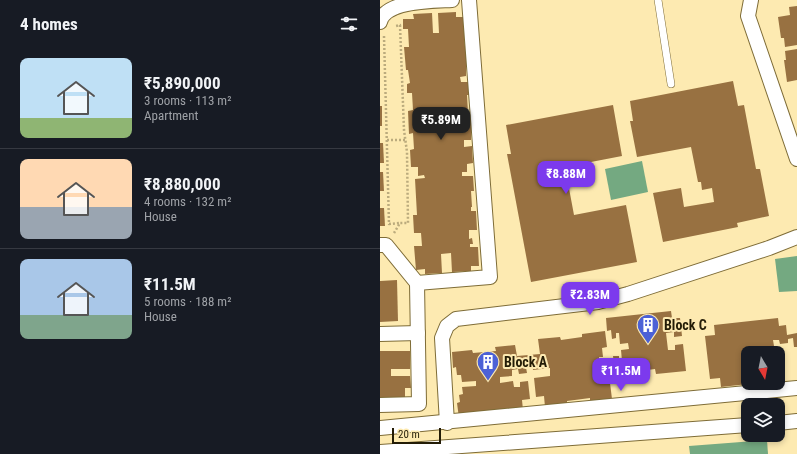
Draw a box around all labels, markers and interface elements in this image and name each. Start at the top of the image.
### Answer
icon: filters [338,13,360,35]
text: 4 homes [20,14,78,34]
text: ₹5,890,000 [144,73,221,93]
icon: home [52,74,100,122]
text: 3 rooms · 113 m² [144,93,231,108]
pin: ₹5.89M [408,107,474,141]
text: Apartment [144,108,198,123]
text: ₹5.89M [421,112,461,127]
pin: ₹8.88M [533,161,599,195]
text: ₹8.88M [546,166,586,181]
text: ₹8,880,000 [144,174,221,194]
icon: home [52,175,100,223]
text: 4 rooms · 132 m² [144,194,231,209]
text: House [144,209,177,224]
text: ₹11.5M [144,274,196,294]
icon: home [52,275,100,323]
pin: ₹2.83M [557,282,623,316]
text: ₹2.83M [570,287,610,302]
text: 5 rooms · 188 m² [144,294,231,309]
text: House [144,309,177,324]
building icon: Block C [635,312,661,345]
place label: Block C [664,317,707,333]
north arrow [741,346,785,390]
map controls [741,346,785,442]
building icon: Block A [475,349,501,382]
place label: Block A [504,354,548,370]
pin: ₹11.5M [588,358,654,392]
text: ₹11.5M [601,363,641,378]
button: layers [741,398,785,442]
scale bar [392,426,441,445]
text: 20 m [398,428,420,441]

